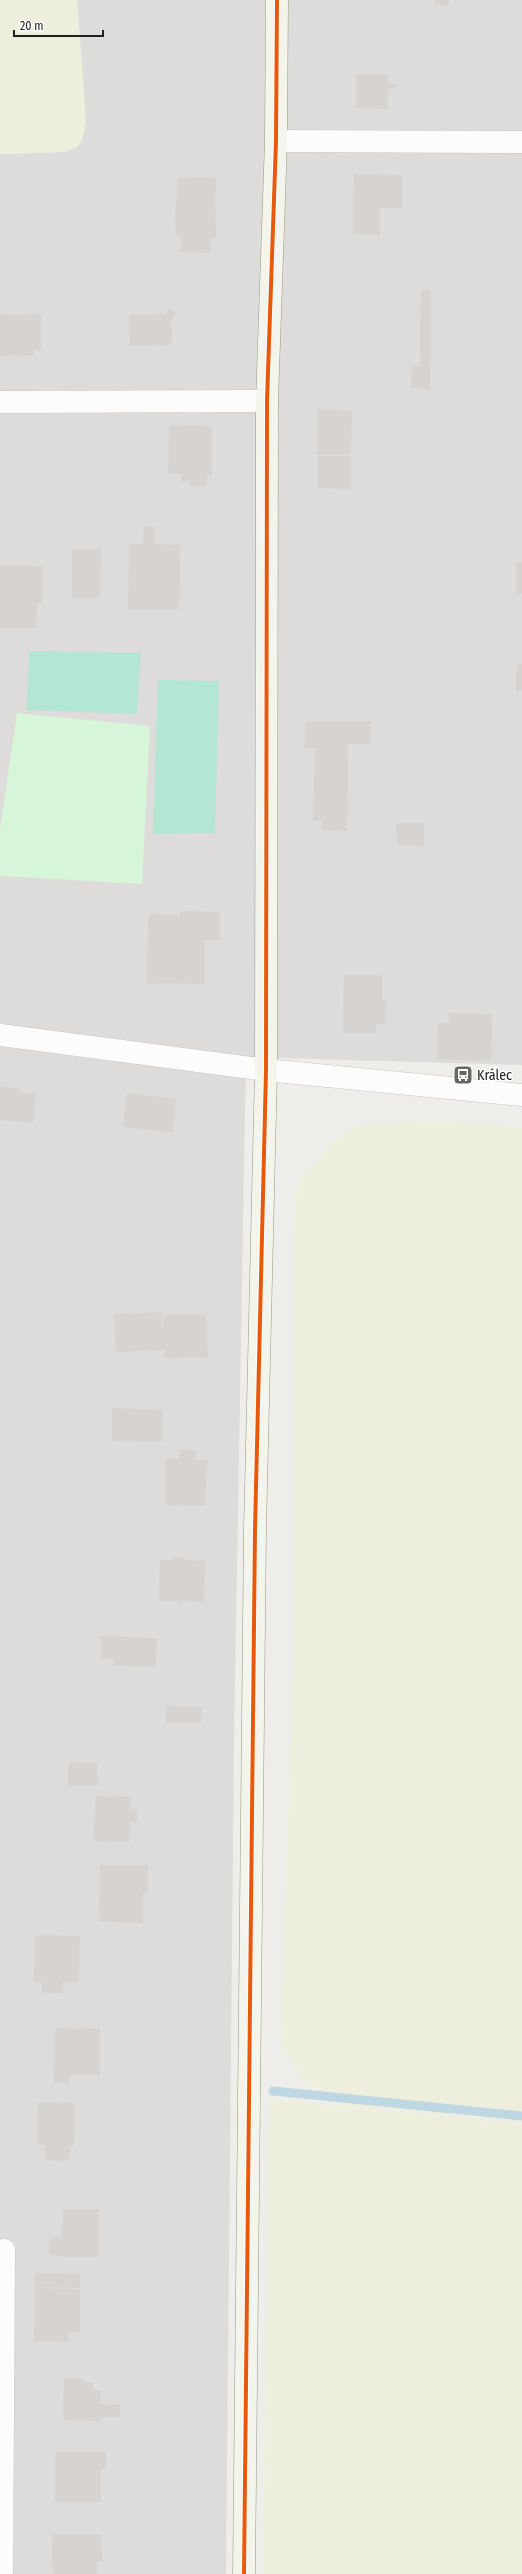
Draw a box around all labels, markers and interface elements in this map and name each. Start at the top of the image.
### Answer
scale bar [14,12,103,38]
text: 20 m [20,19,44,33]
bus stop icon: Králec [452,1064,474,1086]
place label: Králec [477,1067,512,1084]

